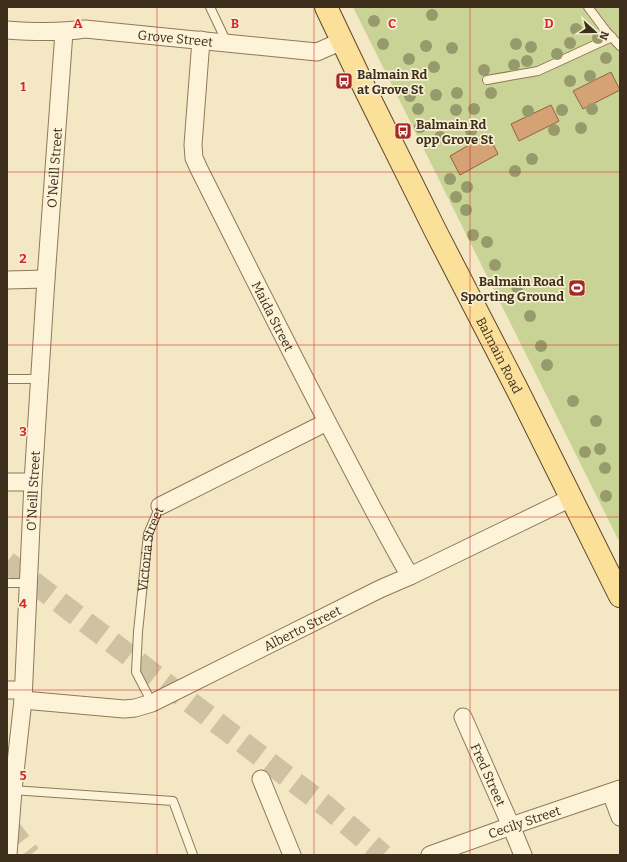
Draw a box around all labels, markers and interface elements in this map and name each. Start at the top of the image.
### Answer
north arrow [575,12,615,52]
text: A [73,16,83,31]
text: B [231,16,239,31]
text: C [388,16,396,31]
text: D [544,16,554,31]
street label: Grove Street [137,27,214,50]
text: N [596,29,611,42]
place label: Balmain Rd at Grove St [357,67,428,97]
bus stop icon: Balmain Rd at Grove St [334,71,354,91]
text: 1 [20,79,26,94]
place label: Balmain Rd opp Grove St [416,117,493,147]
bus stop icon: Balmain Rd opp Grove St [393,121,413,141]
street label: O'Neill Street [44,127,65,208]
text: 2 [19,251,27,266]
place label: Balmain Road Sporting Ground [460,274,564,304]
sports icon: Balmain Road Sporting Ground [567,278,587,298]
street label: Maida Street [248,279,297,354]
street label: Balmain Road [473,315,525,396]
text: 3 [19,424,27,439]
street label: O'Neill Street [24,450,43,532]
street label: Victoria Street [135,504,167,592]
text: 4 [19,596,27,611]
street label: Alberto Street [261,603,344,654]
street label: Fred Street [468,741,508,809]
text: 5 [19,768,27,783]
street label: Cecily Street [486,803,563,842]

